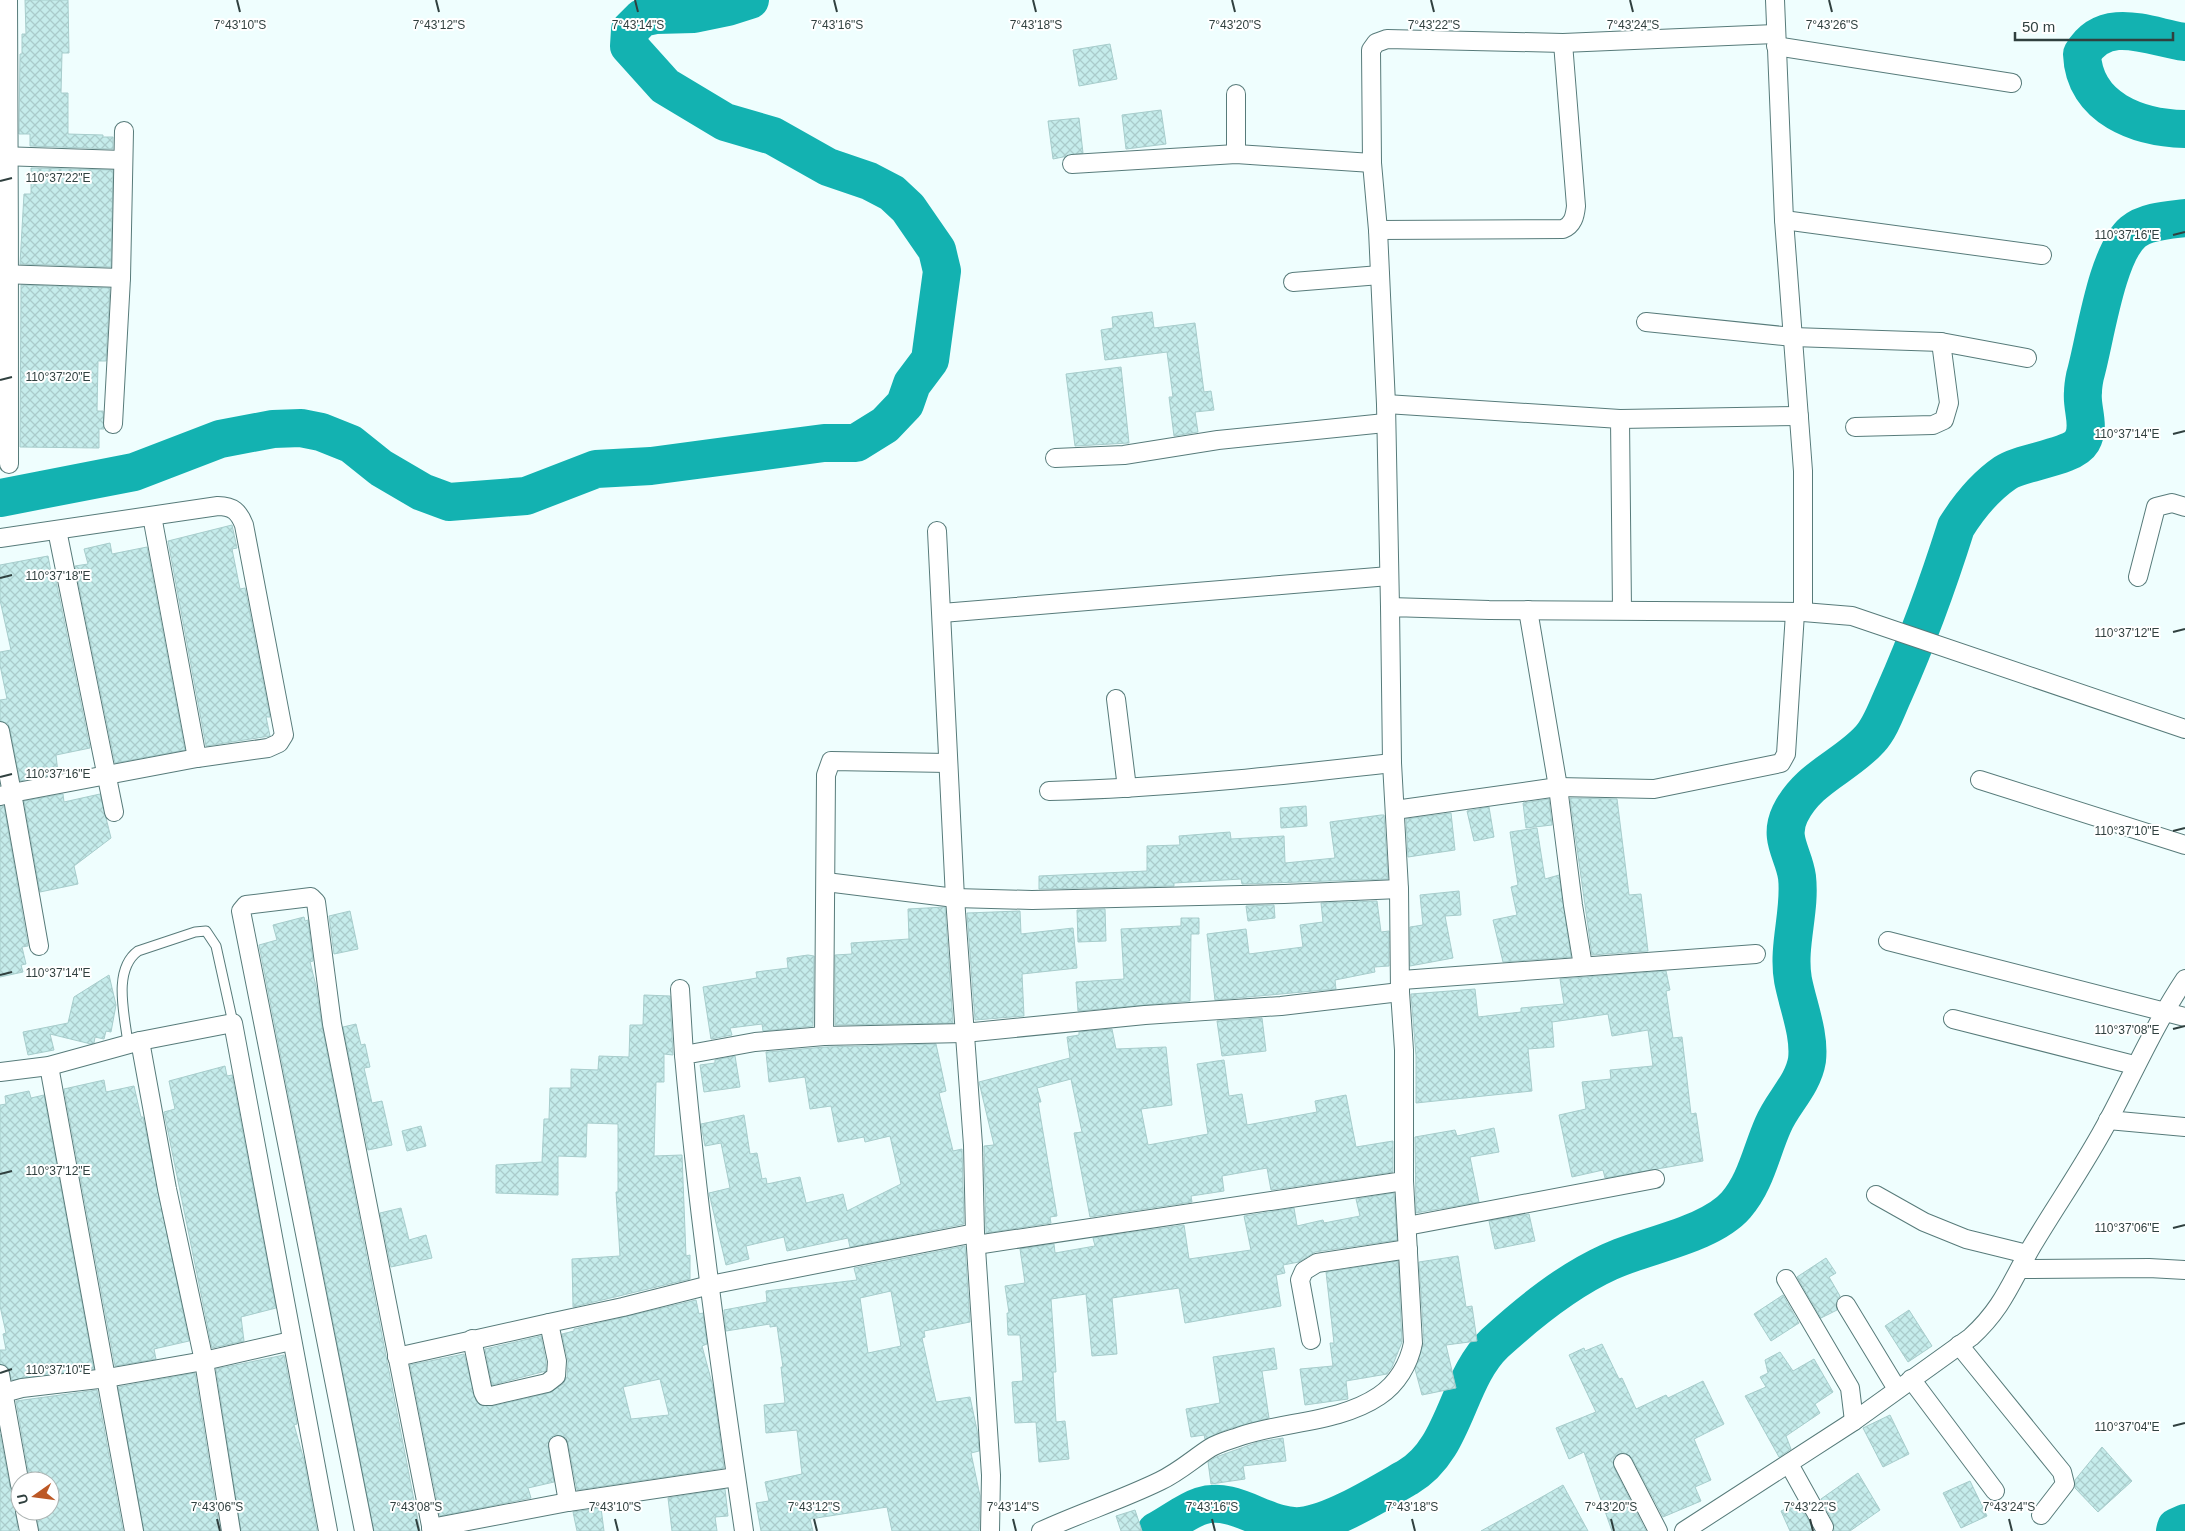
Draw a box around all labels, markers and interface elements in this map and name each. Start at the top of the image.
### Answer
scale bar [2015,10,2172,42]
text: 7°43'10"S [214,18,266,32]
text: 7°43'12"S [413,18,465,32]
text: 7°43'14"S [612,18,664,32]
text: 7°43'16"S [811,18,863,32]
text: 7°43'18"S [1010,18,1062,32]
text: 7°43'20"S [1209,18,1261,32]
text: 7°43'22"S [1408,18,1460,32]
text: 7°43'24"S [1607,18,1659,32]
text: 7°43'26"S [1806,18,1858,32]
text: 50 m [2022,18,2055,35]
text: 110°37'22"E [25,171,91,185]
text: 110°37'16"E [2094,228,2160,242]
text: 110°37'20"E [25,370,91,384]
text: 110°37'14"E [2094,427,2160,441]
text: 110°37'18"E [25,569,91,583]
text: 110°37'12"E [2094,626,2160,640]
text: 110°37'16"E [25,767,91,781]
text: 110°37'10"E [2094,824,2160,838]
text: 110°37'14"E [25,966,91,980]
text: 110°37'08"E [2094,1023,2160,1037]
text: 110°37'12"E [25,1164,91,1178]
text: 110°37'06"E [2094,1221,2160,1235]
text: 110°37'10"E [25,1363,91,1377]
text: 110°37'04"E [2094,1420,2160,1434]
north arrow [10,1471,60,1521]
text: U [13,1492,31,1506]
text: 7°43'06"S [191,1500,243,1514]
text: 7°43'08"S [390,1500,442,1514]
text: 7°43'10"S [589,1500,641,1514]
text: 7°43'12"S [788,1500,840,1514]
text: 7°43'14"S [987,1500,1039,1514]
text: 7°43'16"S [1186,1500,1238,1514]
text: 7°43'18"S [1386,1500,1438,1514]
text: 7°43'20"S [1585,1500,1637,1514]
text: 7°43'22"S [1784,1500,1836,1514]
text: 7°43'24"S [1983,1500,2035,1514]

